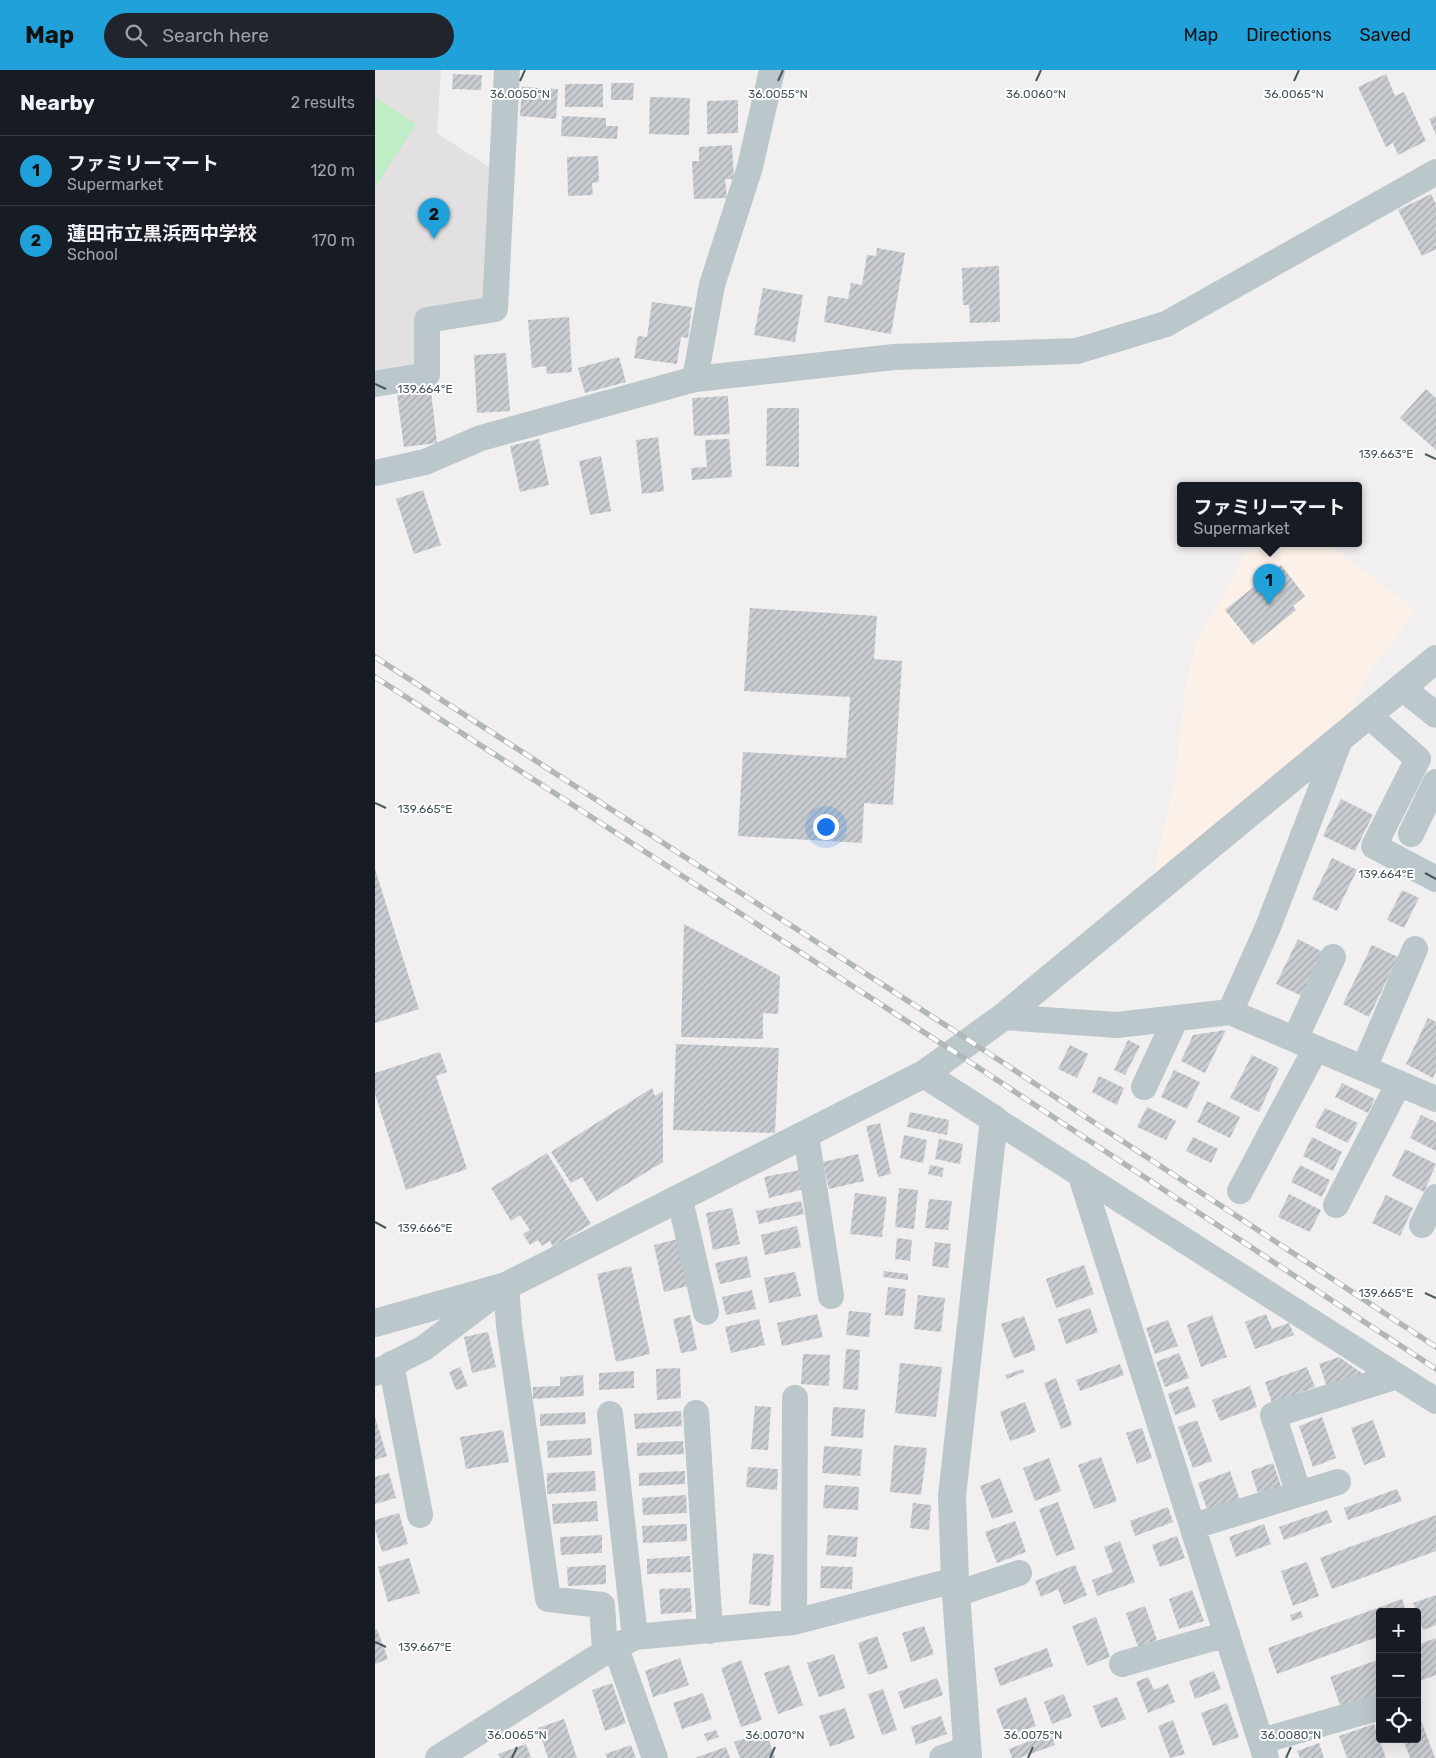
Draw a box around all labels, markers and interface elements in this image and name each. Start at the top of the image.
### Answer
search box [104,13,454,58]
text: Map [25,21,74,49]
icon: search [122,21,150,49]
text: Search here [162,24,269,47]
text: Map [1183,24,1218,46]
text: Directions [1246,24,1332,46]
text: Saved [1360,24,1411,46]
text: 36.0050°N [490,87,550,101]
text: 36.0055°N [748,87,808,101]
text: 36.0060°N [1006,87,1066,101]
text: 36.0065°N [1264,87,1324,101]
text: Nearby [20,90,95,115]
text: 2 results [291,93,355,112]
text: ファミリーマート [67,152,219,175]
text: 1 [32,161,40,180]
text: 120 m [310,161,355,180]
text: Supermarket [67,175,163,194]
pin: 2 [418,198,450,239]
text: 蓮田市立黒浜西中学校 [67,222,257,245]
text: 2 [31,231,41,250]
text: 170 m [312,231,355,250]
text: School [67,245,118,264]
text: 139.664°E [397,382,453,396]
text: 139.663°E [1358,447,1414,461]
popup [1177,482,1362,547]
text: ファミリーマート [1193,496,1346,519]
text: Supermarket [1193,519,1290,538]
pin: 1 [1253,564,1285,605]
text: 139.665°E [397,802,453,816]
your location [813,814,839,840]
text: 139.664°E [1358,867,1414,881]
text: 139.666°E [397,1221,453,1235]
text: 139.665°E [1358,1286,1414,1300]
map controls [1376,1608,1421,1743]
button: + [1376,1608,1421,1653]
text: 139.667°E [398,1640,452,1654]
button: − [1376,1653,1421,1698]
button: locate [1376,1698,1421,1743]
text: 36.0065°N [487,1728,547,1742]
text: 36.0070°N [745,1728,805,1742]
text: 36.0075°N [1004,1728,1062,1742]
text: 36.0080°N [1261,1728,1321,1742]

